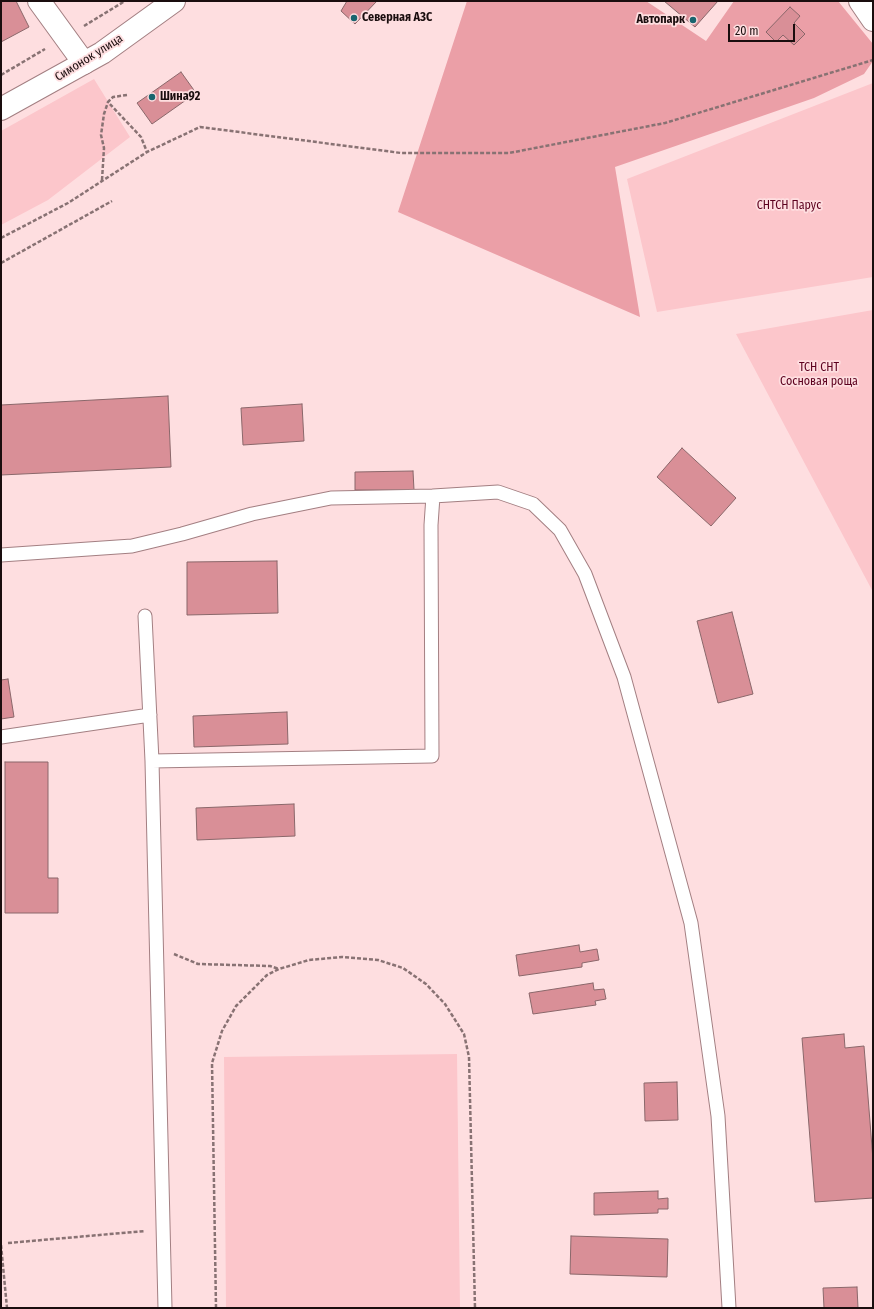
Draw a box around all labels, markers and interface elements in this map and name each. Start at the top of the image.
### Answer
place label: Северная АЗС [362,11,432,25]
marker: Северная АЗС [349,13,359,23]
place label: Автопарк [637,13,685,27]
marker: Автопарк [688,15,698,25]
scale bar [730,16,797,42]
text: 20 m [735,24,759,38]
street label: Симонок улица [52,31,126,85]
place label: Шина92 [160,90,200,104]
marker: Шина92 [147,92,157,102]
park label: СНТСН Парус [757,199,821,213]
park label: ТСН СНТ Сосновая роща [780,361,858,389]

